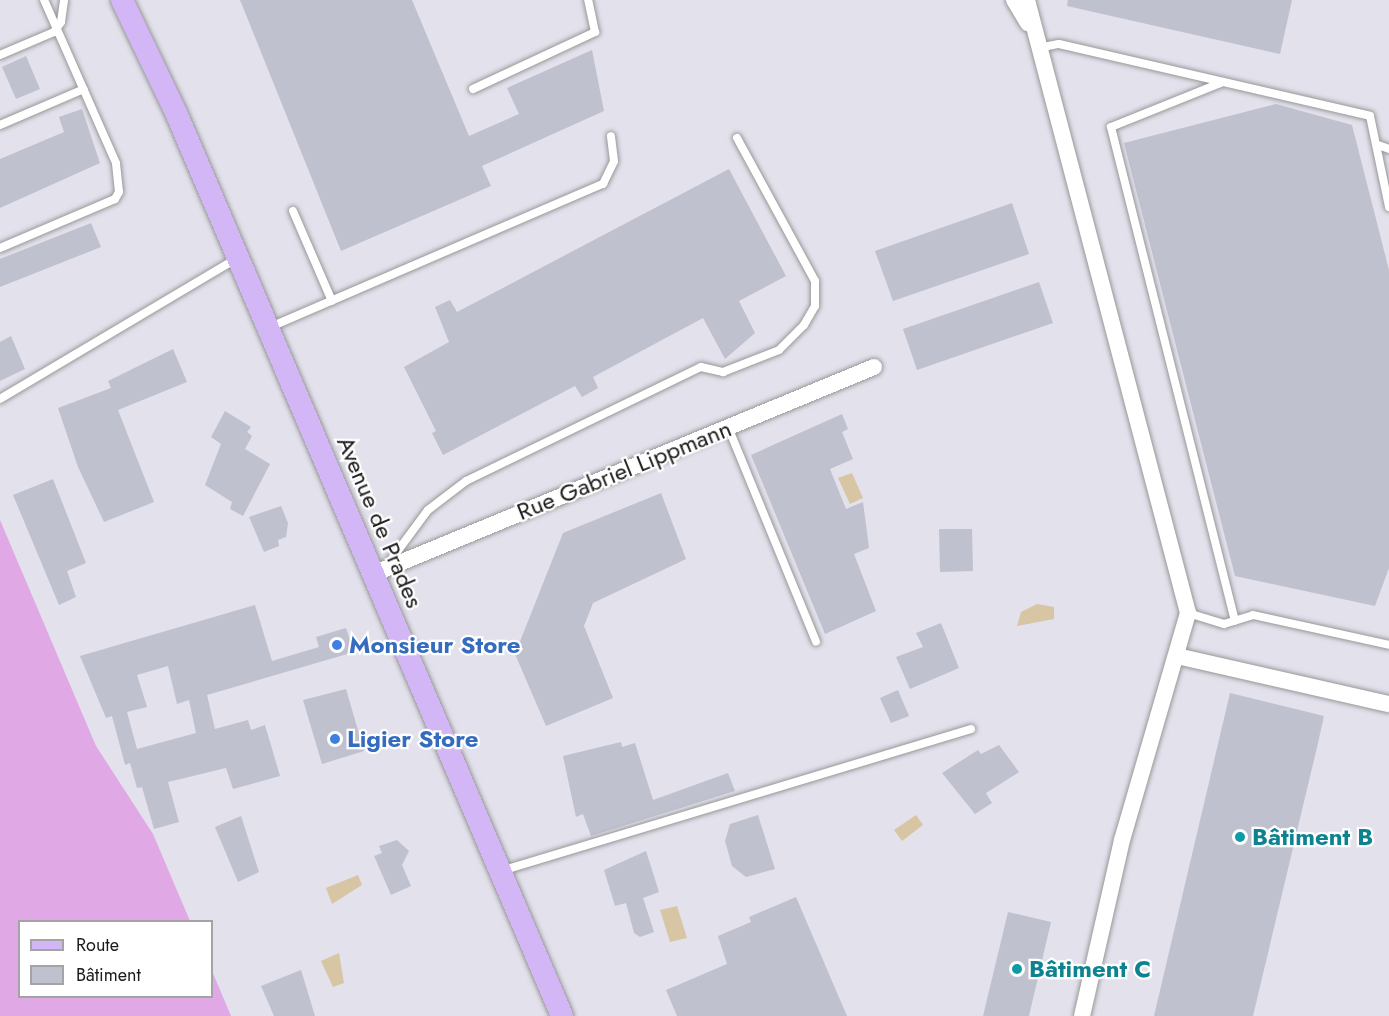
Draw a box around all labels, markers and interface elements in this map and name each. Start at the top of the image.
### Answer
street label: Rue Gabriel Lippmann [513,414,735,526]
street label: Avenue de Prades [331,432,429,612]
place label: Monsieur Store [349,631,521,659]
marker: Monsieur Store [330,638,344,652]
place label: Ligier Store [347,725,478,753]
marker: Ligier Store [328,732,342,746]
place label: Bâtiment B [1252,823,1373,851]
marker: Bâtiment B [1233,830,1247,844]
legend [18,920,213,998]
text: Route [76,932,119,958]
place label: Bâtiment C [1029,955,1151,983]
text: Bâtiment [76,962,141,988]
marker: Bâtiment C [1010,962,1024,976]

